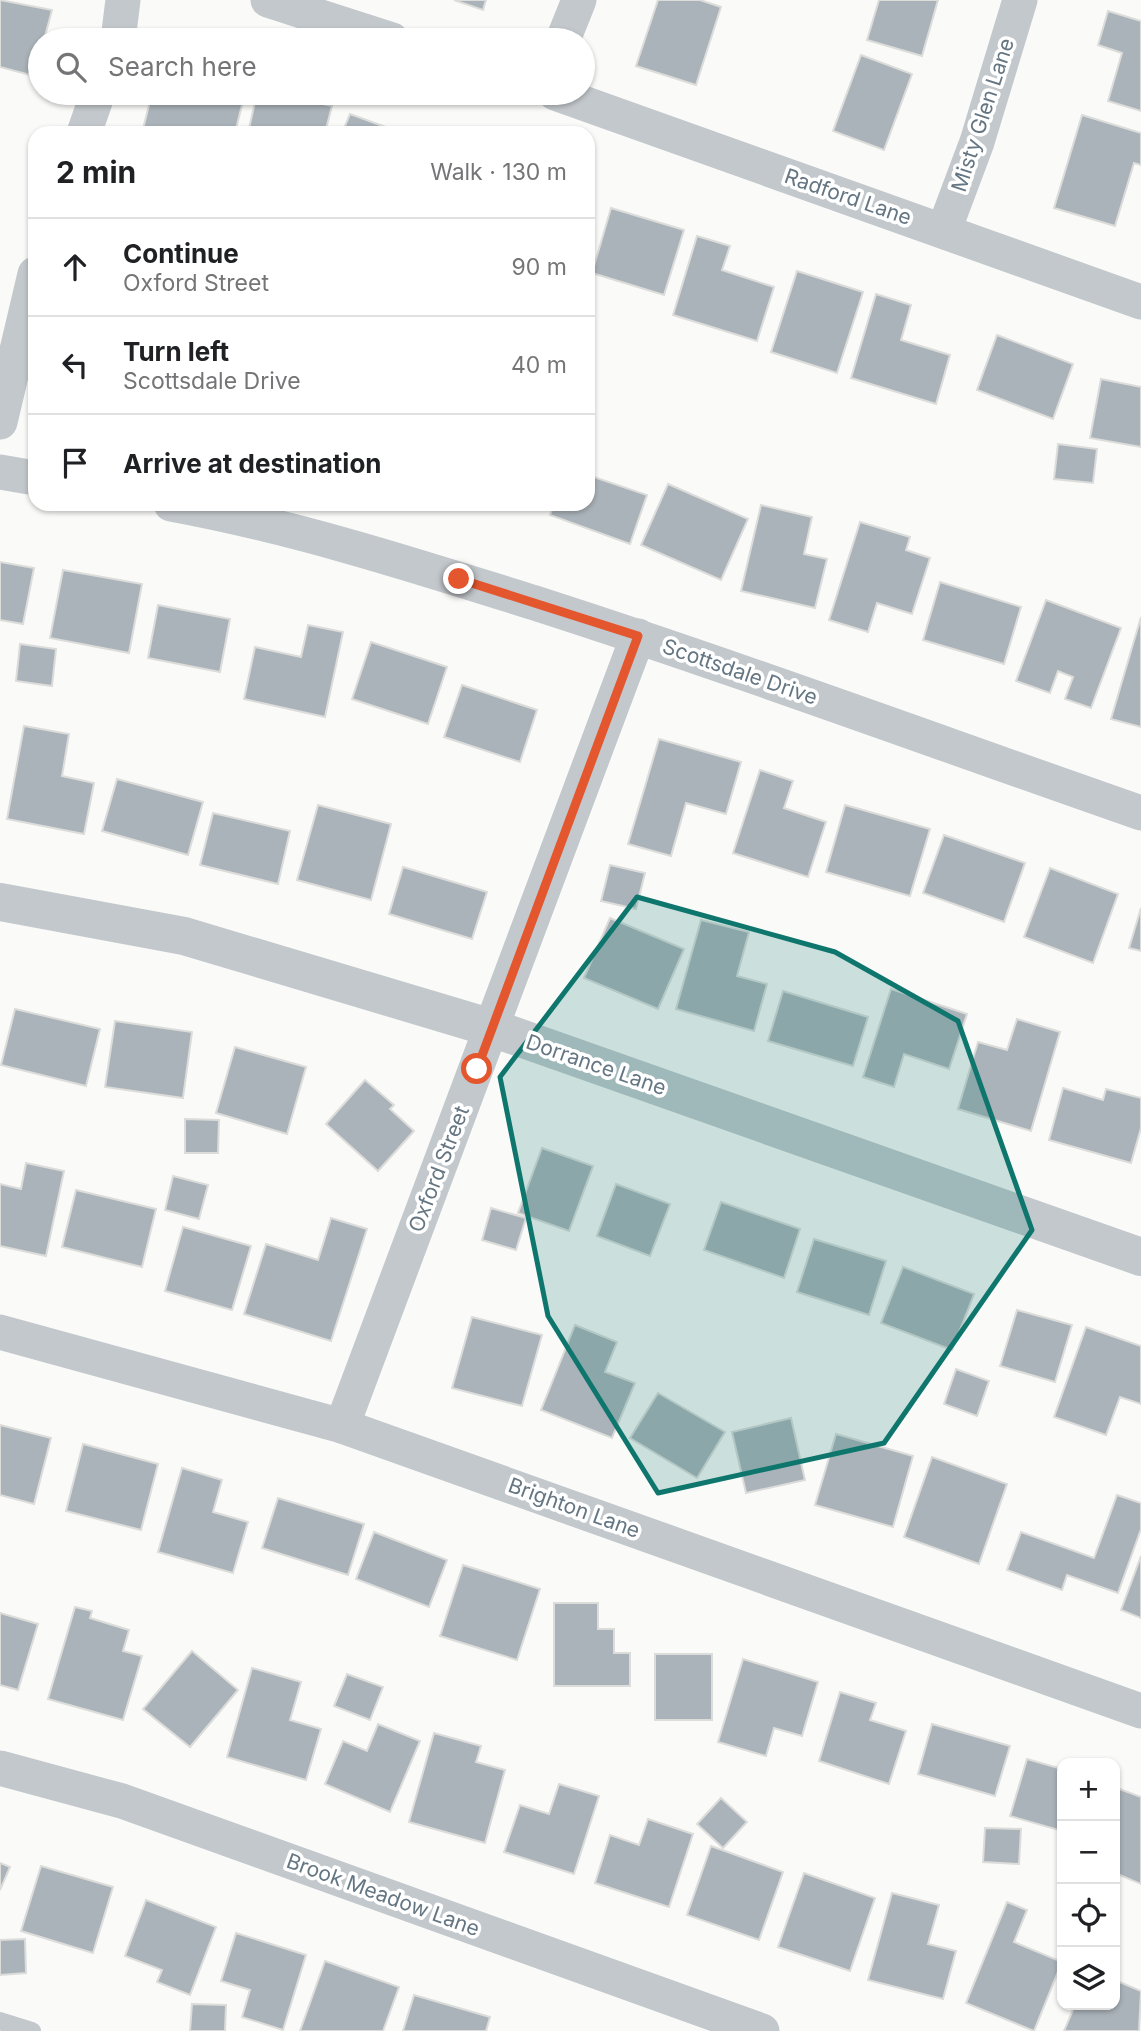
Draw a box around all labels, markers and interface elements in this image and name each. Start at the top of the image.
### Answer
search box [28,28,595,105]
street label: Misty Glen Lane [946,35,1019,195]
icon: search [52,48,90,86]
text: Search here [108,51,257,82]
text: 2 min [56,154,136,190]
text: Walk · 130 m [430,158,567,186]
street label: Radford Lane [781,163,915,230]
text: Continue [123,238,239,269]
icon: ahead [56,248,94,286]
text: 90 m [512,253,567,281]
text: Oxford Street [123,269,269,297]
text: Turn left [123,336,229,367]
icon: left [56,346,94,384]
text: 40 m [511,351,567,379]
text: Scottsdale Drive [123,367,301,395]
icon: arrive [56,444,94,482]
text: Arrive at destination [123,448,382,479]
route end [443,563,474,594]
street label: Scottsdale Drive [659,633,821,710]
street label: Dorrance Lane [523,1029,670,1100]
route start [461,1053,492,1084]
street label: Oxford Street [403,1102,474,1236]
street label: Brighton Lane [505,1472,643,1543]
map controls [1057,1758,1120,2010]
button: + [1057,1758,1120,1821]
button: − [1057,1821,1120,1884]
street label: Brook Meadow Lane [283,1848,483,1941]
button: locate [1057,1884,1120,1947]
button: layers [1057,1947,1120,2010]

